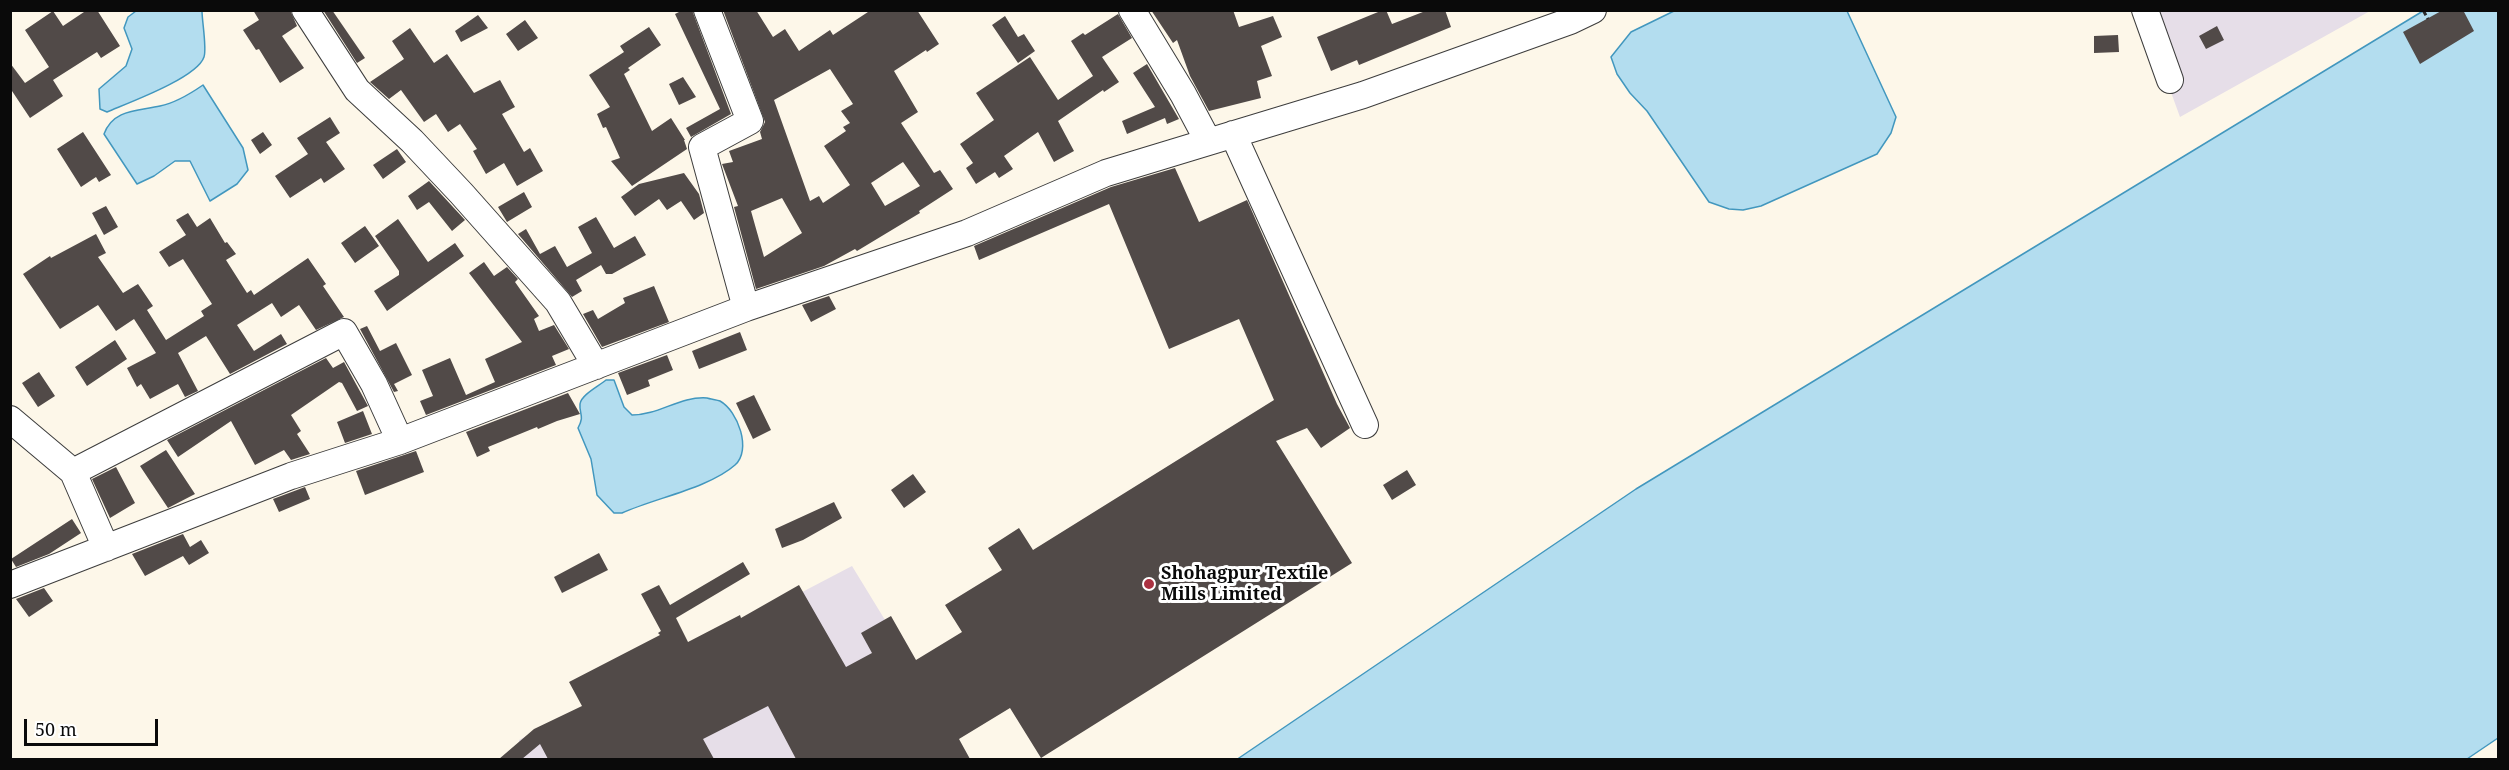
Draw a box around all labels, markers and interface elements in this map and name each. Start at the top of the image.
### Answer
place label: Shohagpur Textile Mills Limited [1161,563,1328,606]
marker: Shohagpur Textile Mills Limited [1142,577,1156,591]
scale bar [27,707,160,745]
text: 50 m [35,717,77,741]

